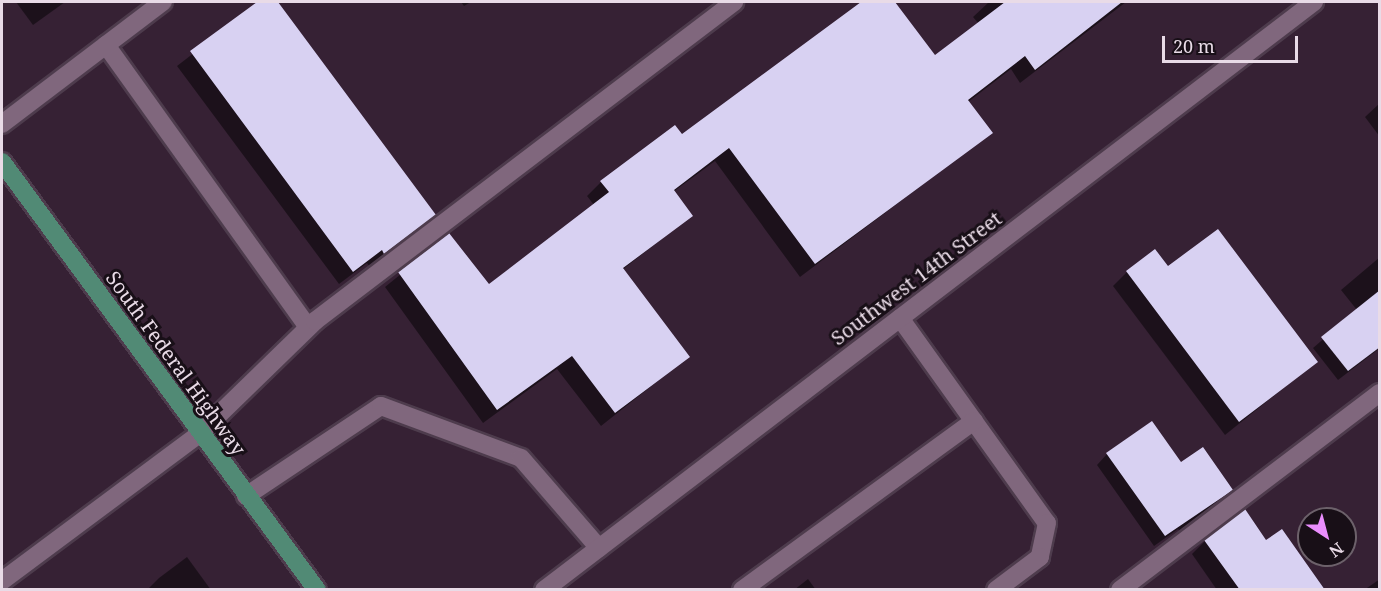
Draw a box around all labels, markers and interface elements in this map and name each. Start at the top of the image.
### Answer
scale bar [1165,24,1302,62]
text: 20 m [1173,34,1215,58]
street label: Southwest 14th Street [826,206,1006,350]
street label: South Federal Highway [101,266,251,460]
north arrow [1297,507,1357,567]
text: N [1325,537,1348,563]

